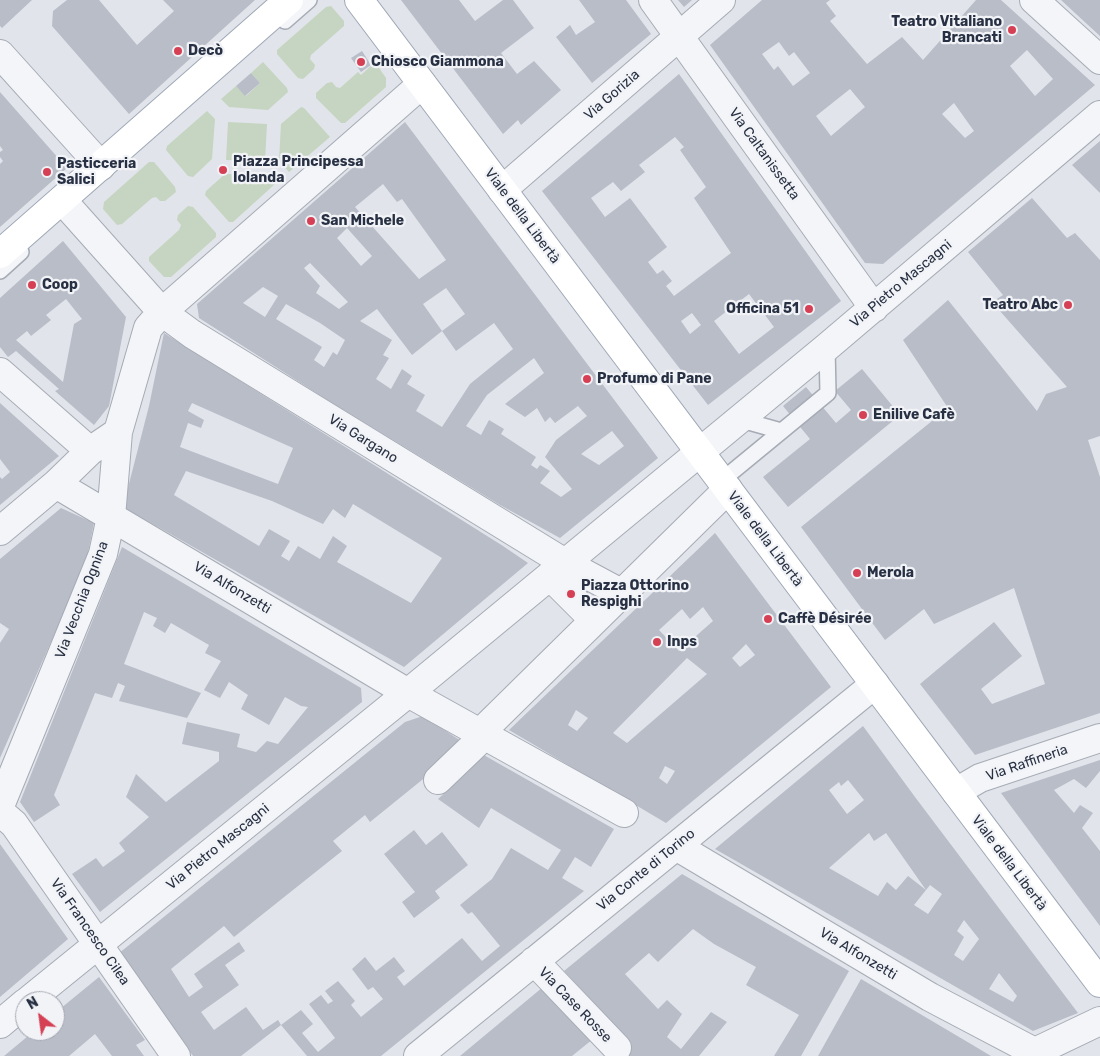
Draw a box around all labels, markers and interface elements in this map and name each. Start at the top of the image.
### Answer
place label: Teatro Vitaliano Brancati [891,14,1002,46]
marker: Teatro Vitaliano Brancati [1006,24,1018,36]
place label: Decò [188,43,223,59]
marker: Decò [172,45,184,57]
place label: Chiosco Giammona [371,54,504,70]
marker: Chiosco Giammona [355,56,367,68]
street label: Via Gorizia [581,66,643,124]
street label: Via Caltanissetta [725,105,803,203]
place label: Piazza Principessa Iolanda [233,154,363,186]
place label: Pasticceria Salici [57,156,136,188]
marker: Piazza Principessa Iolanda [217,164,229,176]
street label: Viale della Libertà [481,165,563,267]
marker: Pasticceria Salici [41,166,53,178]
place label: San Michele [321,213,404,229]
marker: San Michele [305,215,317,227]
street label: Via Pietro Mascagni [847,237,955,331]
place label: Coop [42,277,78,293]
marker: Coop [26,279,38,291]
place label: Teatro Abc [982,297,1058,313]
marker: Teatro Abc [1062,299,1074,311]
place label: Officina 51 [726,301,799,317]
marker: Officina 51 [803,303,815,315]
place label: Profumo di Pane [597,371,711,387]
marker: Profumo di Pane [581,373,593,385]
place label: Enilive Cafè [873,407,955,423]
marker: Enilive Cafè [857,409,869,421]
street label: Via Gargano [325,411,401,467]
street label: Viale della Libertà [724,488,806,590]
street label: Via Vecchia Ognina [52,539,112,661]
street label: Via Alfonzetti [190,558,274,618]
place label: Merola [867,565,914,581]
marker: Merola [851,567,863,579]
place label: Piazza Ottorino Respighi [581,578,689,610]
marker: Piazza Ottorino Respighi [565,588,577,600]
place label: Caffè Désirée [778,611,872,627]
marker: Caffè Désirée [762,613,774,625]
place label: Inps [667,634,697,650]
marker: Inps [651,636,663,648]
street label: Via Raffineria [984,741,1070,785]
street label: Via Pietro Mascagni [163,800,273,894]
street label: Viale della Libertà [968,812,1050,914]
street label: Via Conte di Torino [594,825,698,915]
street label: Via Francesco Cilea [47,875,133,989]
street label: Via Alfonzetti [816,924,900,984]
street label: Via Case Rosse [535,964,615,1046]
north arrow [15,991,65,1041]
text: N [24,994,41,1013]

